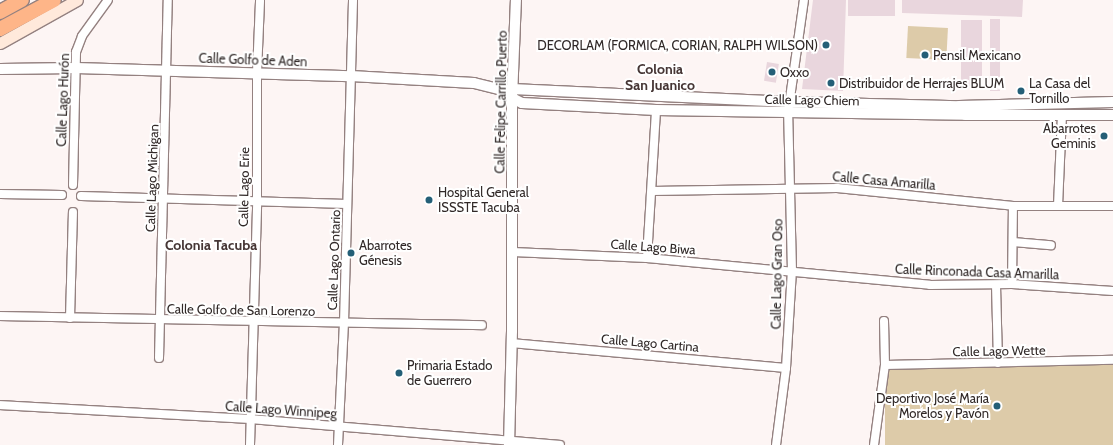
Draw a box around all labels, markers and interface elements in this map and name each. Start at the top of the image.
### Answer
street label: Calle Felipe Carrillo Puerto [492,30,510,174]
place label: DECORLAM (FORMICA, CORIAN, RALPH WILSON) [537,37,818,53]
marker: DECORLAM (FORMICA, CORIAN, RALPH WILSON) [821,40,831,50]
place label: Pensil Mexicano [933,47,1021,63]
street label: Calle Golfo de Aden [198,50,308,70]
marker: Pensil Mexicano [920,50,930,60]
street label: Calle Lago Hurón [54,53,72,147]
district label: Colonia San Juanico [625,61,695,94]
place label: Oxxo [780,64,809,80]
marker: Oxxo [767,67,777,77]
place label: Distribuidor de Herrajes BLUM [839,75,1004,91]
place label: La Casa del Tornillo [1029,76,1090,107]
marker: Distribuidor de Herrajes BLUM [826,78,836,88]
marker: La Casa del Tornillo [1016,86,1026,96]
street label: Calle Lago Chiem [764,91,860,109]
place label: Abarrotes Geminis [1043,121,1096,152]
street label: Calle Lago Michigan [142,124,162,232]
marker: Abarrotes Geminis [1099,131,1109,141]
street label: Calle Lago Erie [236,147,252,227]
street label: Calle Casa Amarilla [832,169,936,193]
place label: Hospital General ISSSTE Tacuba [438,185,529,216]
marker: Hospital General ISSSTE Tacuba [423,194,435,206]
street label: Calle Lago Ontario [324,209,344,311]
street label: Calle Lago Gran Oso [768,218,786,330]
street label: Calle Lago Biwa [610,236,696,258]
district label: Colonia Tacuba [165,237,257,253]
place label: Abarrotes Génesis [359,238,412,269]
marker: Abarrotes Génesis [346,248,356,258]
street label: Calle Rinconada Casa Amarilla [895,261,1059,283]
street label: Calle Golfo de San Lorenzo [167,301,315,319]
street label: Calle Lago Cartina [600,331,700,355]
street label: Calle Lago Wette [952,342,1046,360]
place label: Primaria Estado de Guerrero [407,358,492,389]
marker: Primaria Estado de Guerrero [394,368,404,378]
place label: Deportivo José María Morelos y Pavón [876,391,989,422]
street label: Calle Lago Winnipeg [225,398,337,422]
marker: Deportivo José María Morelos y Pavón [992,401,1002,411]

